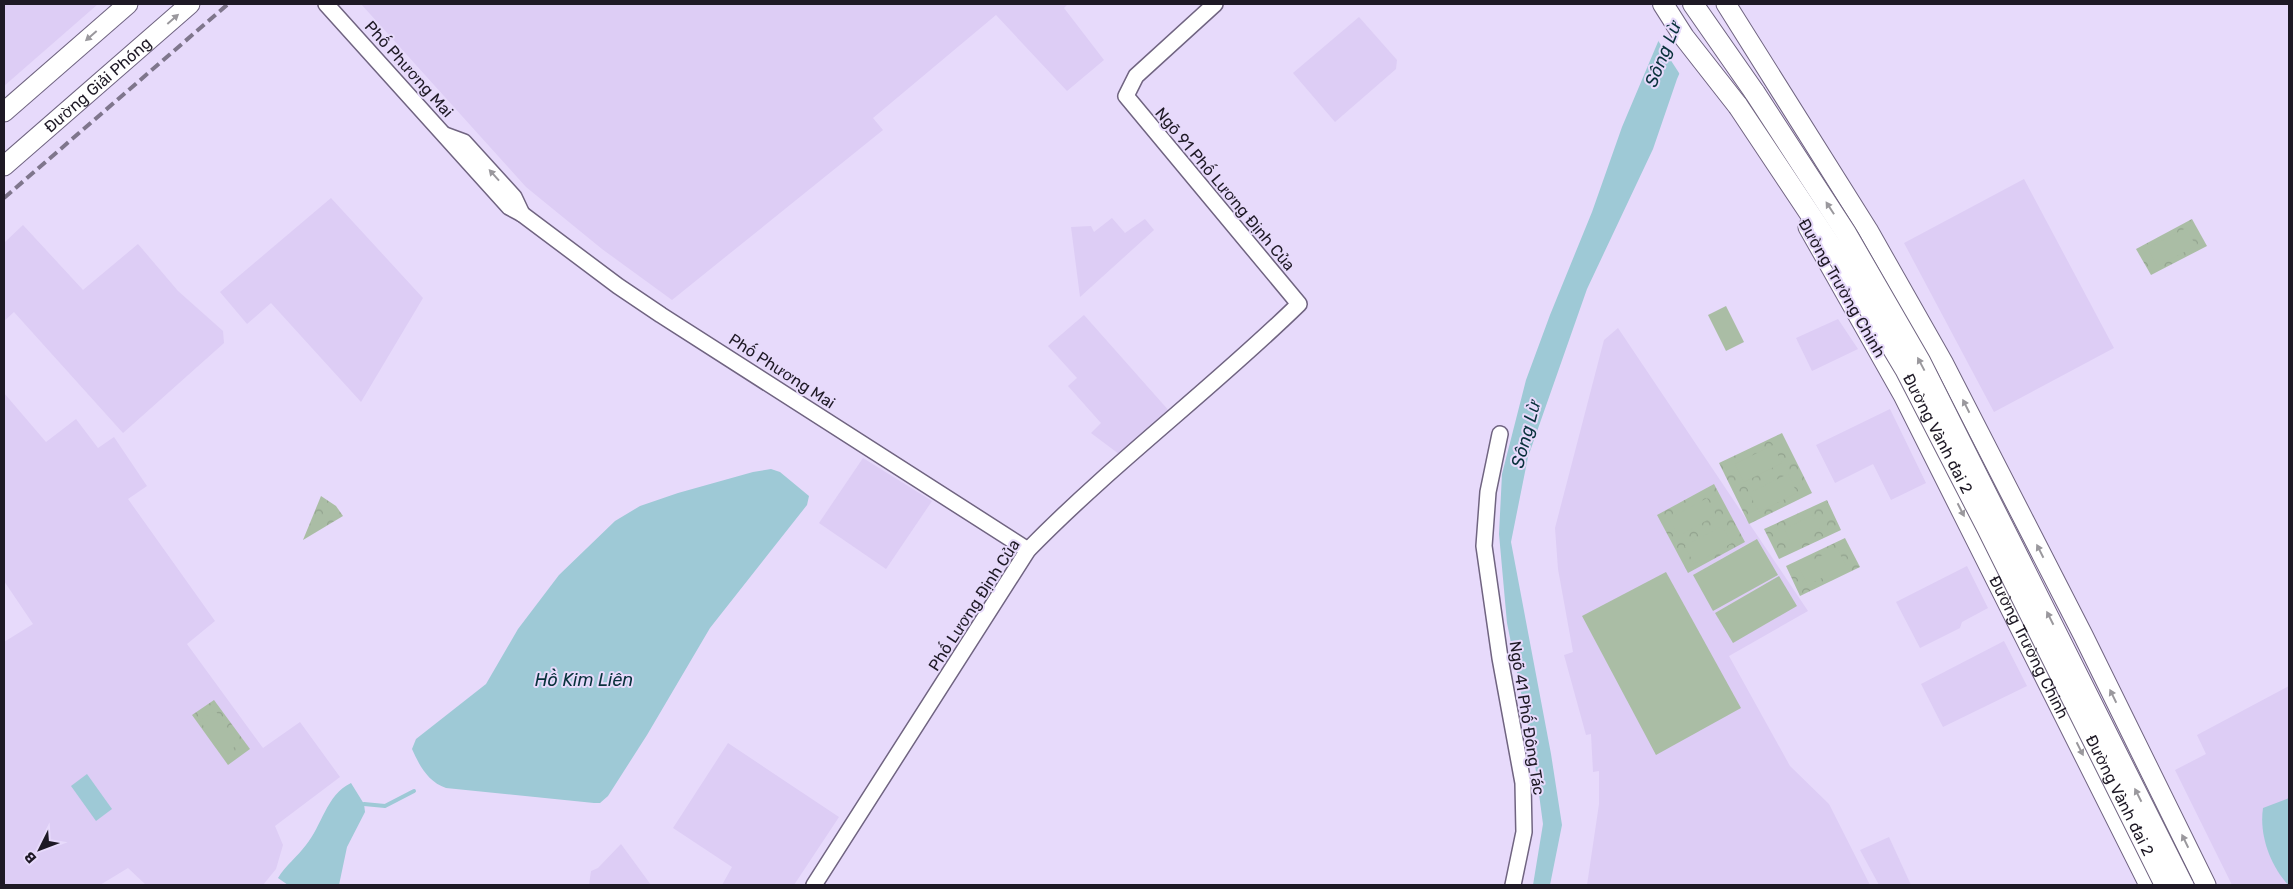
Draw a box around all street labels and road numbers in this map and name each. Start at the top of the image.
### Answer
street label: Phố Phương Mai [361,16,458,121]
street label: Đường Giải Phóng [40,33,155,136]
street label: Ngõ 91 Phố Lương Định Của [1151,103,1300,274]
street label: Đường Trường Chinh [1794,215,1890,361]
street label: Phố Phương Mai [725,328,839,412]
street label: Đường Vành đai 2 [1899,370,1977,497]
street label: Phố Lương Định Của [923,535,1024,674]
street label: Đường Trường Chinh [1986,572,2073,722]
street label: Ngõ 41 Phố Đông Tác [1505,639,1550,797]
street label: Đường Vành đai 2 [2082,732,2158,859]

